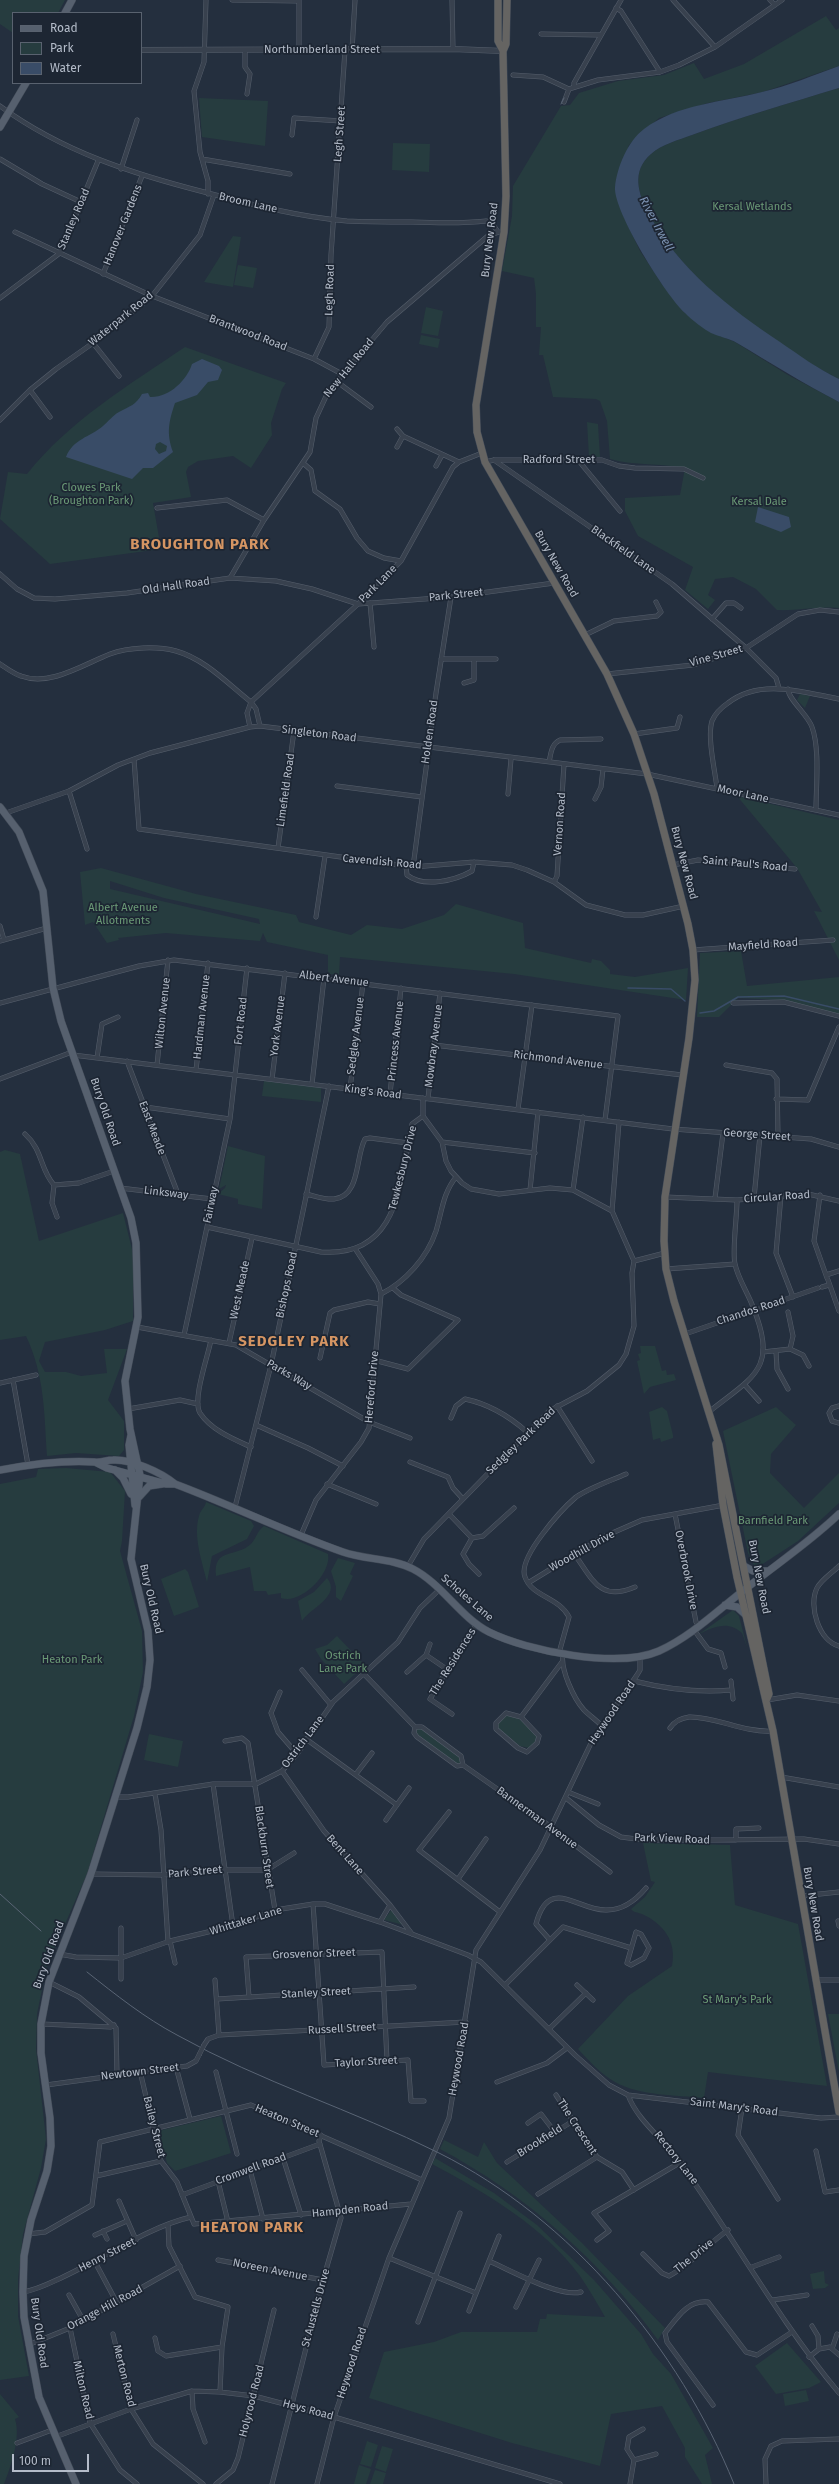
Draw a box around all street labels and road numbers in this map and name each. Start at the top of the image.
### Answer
street label: Northumberland Street [264,43,380,57]
street label: Legh Street [331,106,349,162]
street label: Hanover Gardens [101,183,145,267]
street label: Stanley Road [55,186,93,252]
street label: Broom Lane [217,190,279,216]
street label: Bury New Road [479,202,501,278]
street label: Legh Road [323,264,337,316]
street label: Waterpark Road [86,289,156,349]
street label: Brantwood Road [207,312,289,354]
street label: New Hall Road [321,336,377,400]
street label: Radford Street [523,453,595,467]
street label: Blackfield Lane [588,523,658,577]
street label: Bury New Road [531,528,581,600]
street label: Park Lane [356,562,400,606]
street label: Old Hall Road [141,575,211,597]
street label: Park Street [428,586,484,604]
street label: Vine Street [688,642,744,670]
street label: Holden Road [419,699,441,765]
street label: Singleton Road [281,723,357,745]
street label: Limefield Road [274,752,298,828]
street label: Moor Lane [716,782,770,806]
street label: Vernon Road [551,792,569,856]
street label: Bury New Road [668,825,700,901]
street label: Cavendish Road [342,852,422,872]
street label: Saint Paul's Road [702,854,788,874]
street label: Mayfield Road [728,936,798,954]
street label: Albert Avenue [299,968,369,990]
street label: Hardman Avenue [191,974,213,1060]
street label: Wilton Avenue [153,977,173,1049]
street label: York Avenue [268,995,288,1057]
street label: Fort Road [232,996,250,1046]
street label: Sedgley Avenue [345,996,367,1076]
street label: Princess Avenue [385,1000,407,1082]
street label: Mowbray Avenue [422,1004,446,1088]
street label: Richmond Avenue [513,1048,603,1072]
street label: Bury Old Road [87,1076,123,1148]
street label: King's Road [344,1082,402,1102]
street label: East Meade [136,1099,168,1157]
street label: Tewkesbury Drive [386,1124,420,1212]
street label: George Street [723,1126,791,1144]
street label: Linksway [143,1184,189,1202]
street label: Fairway [201,1186,221,1224]
street label: Circular Road [743,1188,811,1206]
street label: Bishops Road [274,1250,300,1320]
street label: West Meade [227,1259,253,1321]
street label: Chandos Road [715,1294,787,1328]
street label: Hereford Drive [362,1350,382,1424]
street label: Parks Way [264,1357,314,1393]
street label: Sedgley Park Road [483,1404,559,1478]
street label: Woodhill Drive [547,1528,617,1574]
street label: Overbrook Drive [672,1529,700,1611]
street label: Bury New Road [745,1539,773,1615]
street label: Bury Old Road [137,1563,165,1635]
street label: Scholes Lane [438,1572,496,1624]
street label: The Residences [427,1626,479,1698]
street label: Heywood Road [586,1678,638,1748]
street label: Ostrich Lane [279,1713,327,1771]
street label: Bannerman Avenue [494,1784,580,1852]
street label: Blackburn Street [252,1805,276,1889]
street label: Park View Road [634,1831,710,1847]
street label: Bent Lane [323,1832,367,1878]
street label: Park Street [167,1863,223,1881]
street label: Bury New Road [800,1866,826,1942]
street label: Whittaker Lane [208,1904,284,1938]
street label: Bury Old Road [31,1919,67,1991]
street label: Grosvenor Street [272,1946,356,1962]
street label: Stanley Street [281,1985,351,2001]
street label: Russell Street [307,2021,377,2037]
street label: Heywood Road [446,2021,472,2097]
street label: Taylor Street [334,2054,398,2070]
street label: Newtown Street [100,2061,180,2083]
street label: Bailey Street [140,2095,168,2159]
street label: Saint Mary's Road [689,2095,779,2119]
street label: The Crescent [554,2097,600,2157]
street label: Heaton Street [253,2101,321,2141]
street label: Brookfield [515,2122,565,2160]
street label: Rectory Lane [651,2129,701,2187]
street label: Cromwell Road [214,2150,288,2188]
street label: Hampden Road [311,2199,389,2221]
street label: Henry Street [76,2235,138,2275]
street label: The Drive [672,2236,716,2276]
street label: Noreen Avenue [232,2256,308,2284]
street label: St Austells Drive [299,2267,333,2349]
street label: Orange Hill Road [65,2283,145,2333]
street label: Bury Old Road [28,2297,50,2369]
street label: Heywood Road [334,2326,370,2400]
street label: Merton Road [110,2343,138,2409]
street label: Milton Road [70,2359,96,2421]
street label: Holyrood Road [237,2363,267,2439]
street label: Heys Road [281,2397,335,2423]

